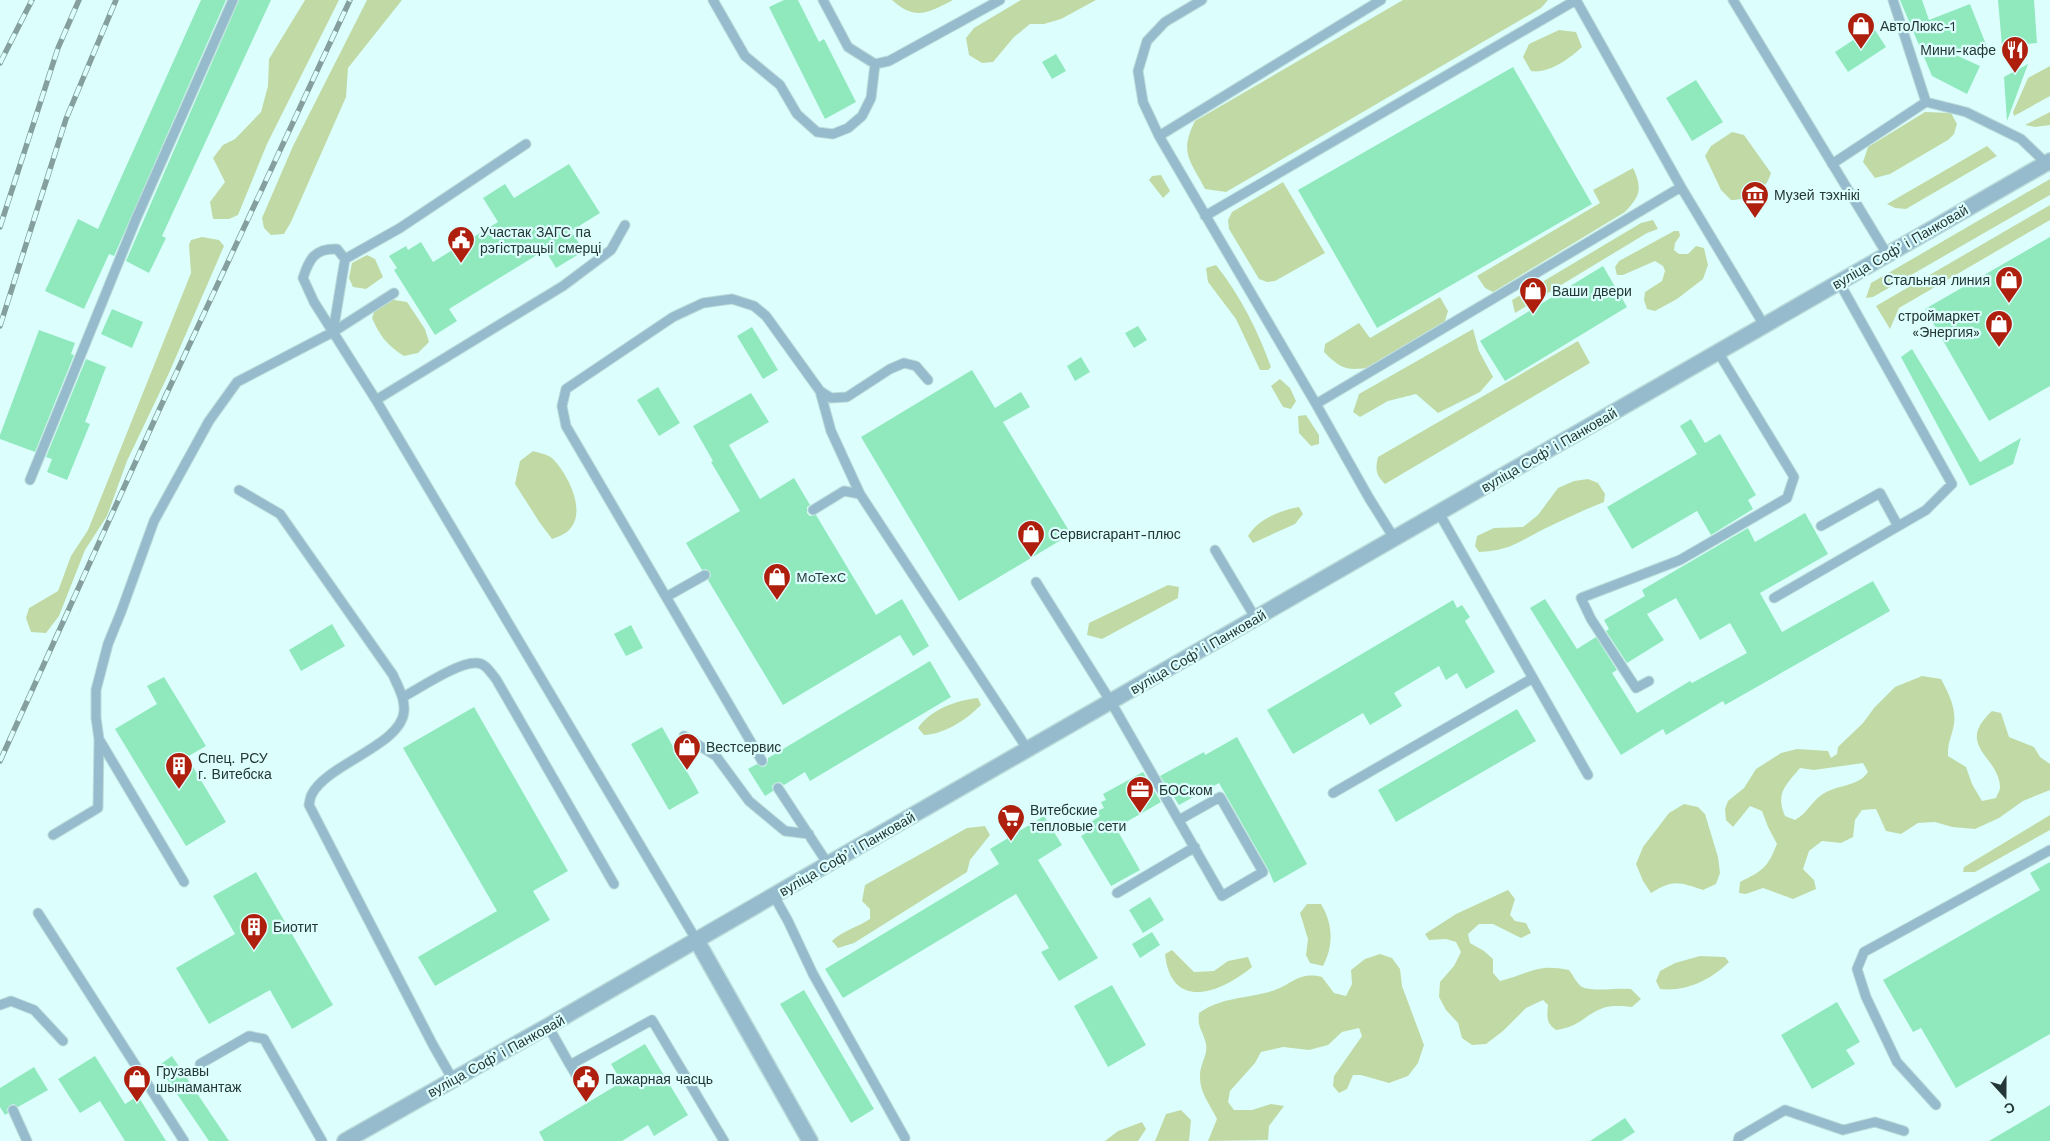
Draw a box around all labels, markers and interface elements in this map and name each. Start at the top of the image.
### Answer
shop icon: АвтоЛюкс-1 [1846,11,1876,50]
place label: АвтоЛюкс-1 [1880,18,1956,34]
restaurant icon: Мини-кафе [2000,35,2030,74]
place label: Мини-кафе [1920,42,1996,58]
museum icon: Музей тэхнікі [1740,180,1770,219]
place label: Музей тэхнікі [1774,187,1860,203]
street label: вуліца Софʼі Панковай [1829,202,1971,292]
place label: Участак ЗАГС па рэгістрацыі смерці [480,224,601,256]
public building icon: Участак ЗАГС па рэгістрацыі смерці [446,225,476,264]
shop icon: Стальная линия [1994,265,2024,304]
place label: Стальная линия [1883,272,1990,288]
shop icon: Ваши двери [1518,276,1548,315]
place label: Ваши двери [1552,283,1632,299]
place label: строймаркет «Энергия» [1898,308,1981,340]
shop icon: строймаркет «Энергия» [1984,309,2014,348]
street label: вуліца Софʼі Панковай [1478,405,1620,495]
shop icon: Сервисгарант-плюс [1016,519,1046,558]
place label: Сервисгарант-плюс [1050,526,1181,542]
shop icon: MoTexC [762,562,792,601]
place label: MoTexC [796,569,846,585]
street label: вуліца Софʼі Панковай [1127,607,1269,697]
shop icon: Вестсервис [672,732,702,771]
place label: Вестсервис [706,739,781,755]
place label: Спец. РСУ г. Витебска [198,750,272,782]
building icon: Спец. РСУ г. Витебска [164,751,194,790]
office icon: БОСком [1125,775,1155,814]
place label: БОСком [1159,782,1213,798]
place label: Витебские тепловые сети [1030,802,1126,834]
supermarket icon: Витебские тепловые сети [996,803,1026,842]
street label: вуліца Софʼі Панковай [776,809,918,899]
building icon: Биотит [239,912,269,951]
place label: Биотит [273,919,319,935]
street label: вуліца Софʼі Панковай [425,1012,567,1100]
place label: Грузавы шынамантаж [156,1063,242,1095]
shop icon: Грузавы шынамантаж [122,1064,152,1103]
public building icon: Пажарная часць [571,1064,601,1103]
place label: Пажарная часць [605,1071,713,1087]
north arrow [1980,1071,2030,1121]
text: С [2002,1099,2017,1117]

